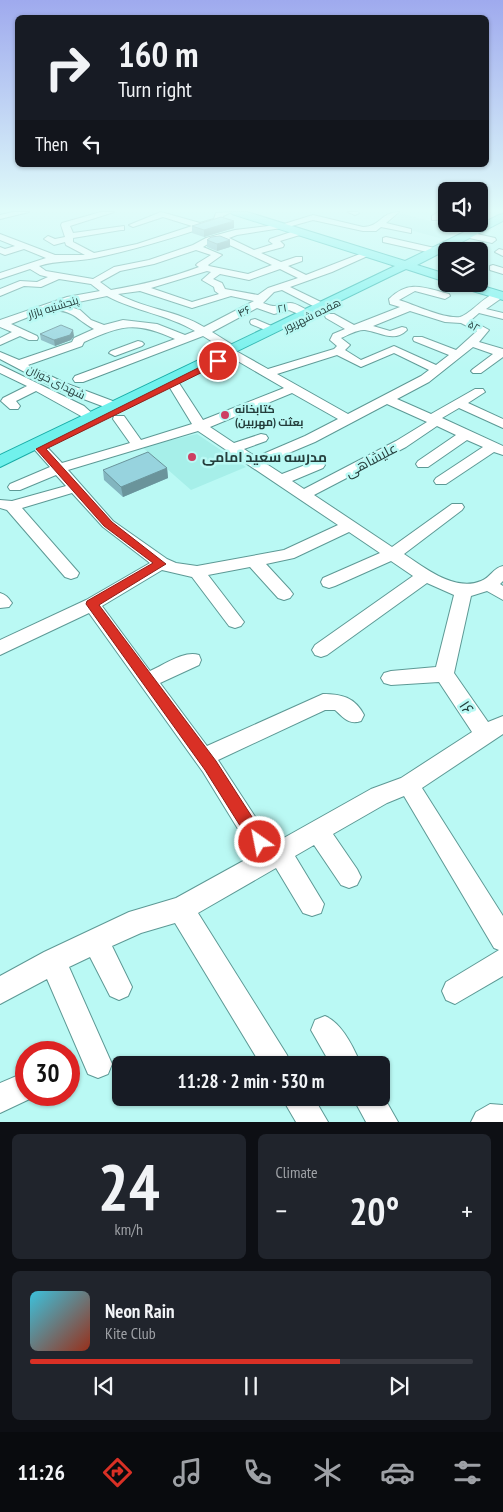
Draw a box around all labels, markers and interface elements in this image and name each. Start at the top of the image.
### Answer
text: 160 m [118,31,199,77]
icon: right [35,35,100,100]
text: Turn right [118,75,192,103]
icon: left [78,130,106,158]
text: Then [35,132,68,156]
map controls [438,182,488,292]
button: sound [438,182,488,232]
button: layers [438,242,488,292]
street label: پنجشنبه بازار [25,293,80,322]
street label: هفده شهریور [280,295,343,335]
street label: ۲۱ [276,300,288,316]
street label: ۴۶ [235,302,253,320]
street label: ۵۲ [465,317,483,335]
pin [197,340,239,382]
icon: arrive [204,347,232,375]
street label: شهدای خوزان [25,362,87,402]
place label: کتابخانه بعثت (مهربین) [235,402,303,430]
marker: کتابخانه بعثت (مهربین) [219,409,231,421]
street label: علیشاهی [342,439,400,481]
place label: مدرسه سعید امامی [202,448,327,466]
marker: مدرسه سعید امامی [186,451,198,463]
street label: ۱۶ [455,696,479,718]
position arrow [233,815,285,867]
speed limit sign: 30 [15,1041,80,1106]
text: 11:28 · 2 min · 530 m [178,1069,324,1093]
text: 24 [98,1144,160,1228]
text: Climate [276,1162,318,1182]
text: 20° [349,1186,399,1235]
text: − [276,1192,287,1229]
text: + [461,1192,473,1229]
text: km/h [115,1219,143,1239]
text: Neon Rain [105,1299,174,1323]
text: Kite Club [105,1323,156,1343]
icon: previous [90,1372,118,1400]
icon: pause [237,1372,265,1400]
icon: next [385,1372,413,1400]
icon: directions [100,1455,135,1490]
icon: music [170,1455,205,1490]
icon: phone [240,1455,275,1490]
icon: climate [310,1455,345,1490]
icon: car [380,1455,415,1490]
icon: filters [450,1455,485,1490]
text: 11:26 [18,1458,65,1486]

